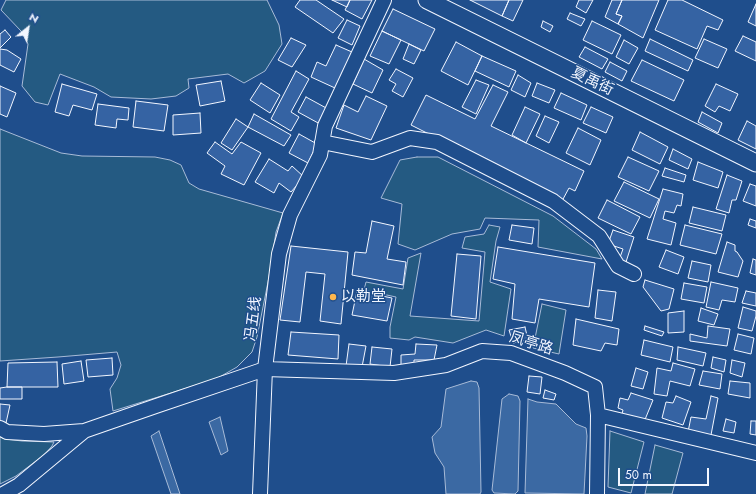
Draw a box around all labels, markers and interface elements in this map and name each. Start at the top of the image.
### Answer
north arrow [8,8,48,48]
text: N [26,8,42,27]
street label: 夏禹街 [568,64,616,100]
place label: 以勒堂 [341,288,386,306]
marker: 以勒堂 [328,292,338,302]
street label: 冯五线 [242,296,266,342]
street label: 凤亭路 [507,329,555,359]
scale bar [620,460,711,486]
text: 50 m [625,466,652,484]

